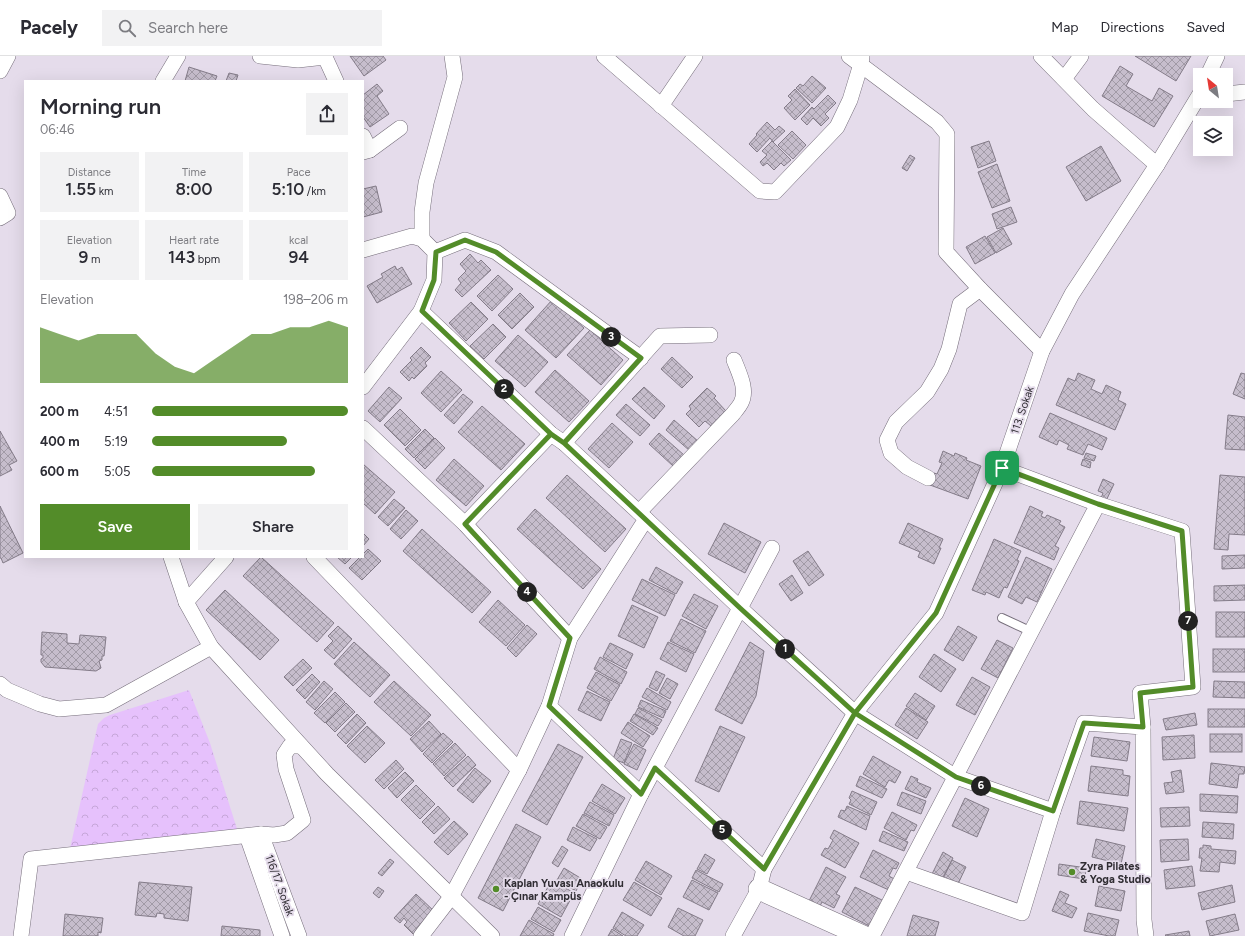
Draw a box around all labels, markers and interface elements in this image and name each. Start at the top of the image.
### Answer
search box [102,10,382,46]
text: Pacely [20,16,78,39]
icon: search [116,17,138,39]
text: Search here [148,19,228,37]
text: Map [1051,19,1079,36]
text: Directions [1101,19,1164,36]
text: Saved [1186,19,1225,36]
north arrow [1193,68,1233,108]
map controls [1193,68,1233,156]
text: Morning run [40,93,161,120]
button: share [306,93,348,135]
button: layers [1193,116,1233,156]
text: 06:46 [40,122,74,137]
text: Distance [68,166,111,179]
text: Time [182,166,206,179]
text: Pace [287,166,311,179]
text: 1.55 [65,179,96,199]
text: 8:00 [175,179,213,199]
text: 5:10 [271,179,304,199]
text: km [96,185,113,198]
text: /km [304,185,326,198]
text: Elevation [67,234,112,247]
text: Heart rate [169,234,219,247]
text: kcal [289,234,308,247]
text: 9 [78,247,88,267]
text: 143 [168,247,195,267]
text: 94 [288,247,309,267]
text: m [88,253,100,266]
text: bpm [195,253,220,266]
text: Elevation [40,292,93,307]
text: 198–206 m [283,292,348,307]
pin: 3 [601,327,621,347]
text: 3 [608,330,614,343]
pin: 2 [494,379,514,399]
text: 2 [501,382,507,395]
street label: 113. Sokak [1008,384,1037,436]
text: 200 m [40,404,79,419]
text: 4:51 [104,404,128,419]
text: 400 m [40,434,80,449]
text: 5:19 [104,434,128,449]
pin [985,451,1019,485]
icon: arrive [991,457,1013,479]
text: 600 m [40,464,79,479]
text: 5:05 [104,464,131,479]
button: Save [40,504,190,550]
button: Share [198,504,348,550]
pin: 4 [517,582,537,602]
text: 4 [524,585,530,598]
pin: 7 [1178,611,1198,631]
text: 7 [1185,614,1191,627]
pin: 1 [775,639,795,659]
text: 1 [783,642,787,655]
pin: 6 [971,776,991,796]
text: 6 [978,779,984,792]
pin: 5 [712,820,732,840]
text: 5 [719,823,725,836]
street label: 116/17. Sokak [262,853,297,918]
place label: Zyra Pilates & Yoga Studio [1080,860,1151,886]
marker: Zyra Pilates & Yoga Studio [1067,867,1077,877]
place label: Kaplan Yuvası Anaokulu - Çınar Kampüs [504,877,624,903]
marker: Kaplan Yuvası Anaokulu - Çınar Kampüs [491,884,501,894]

